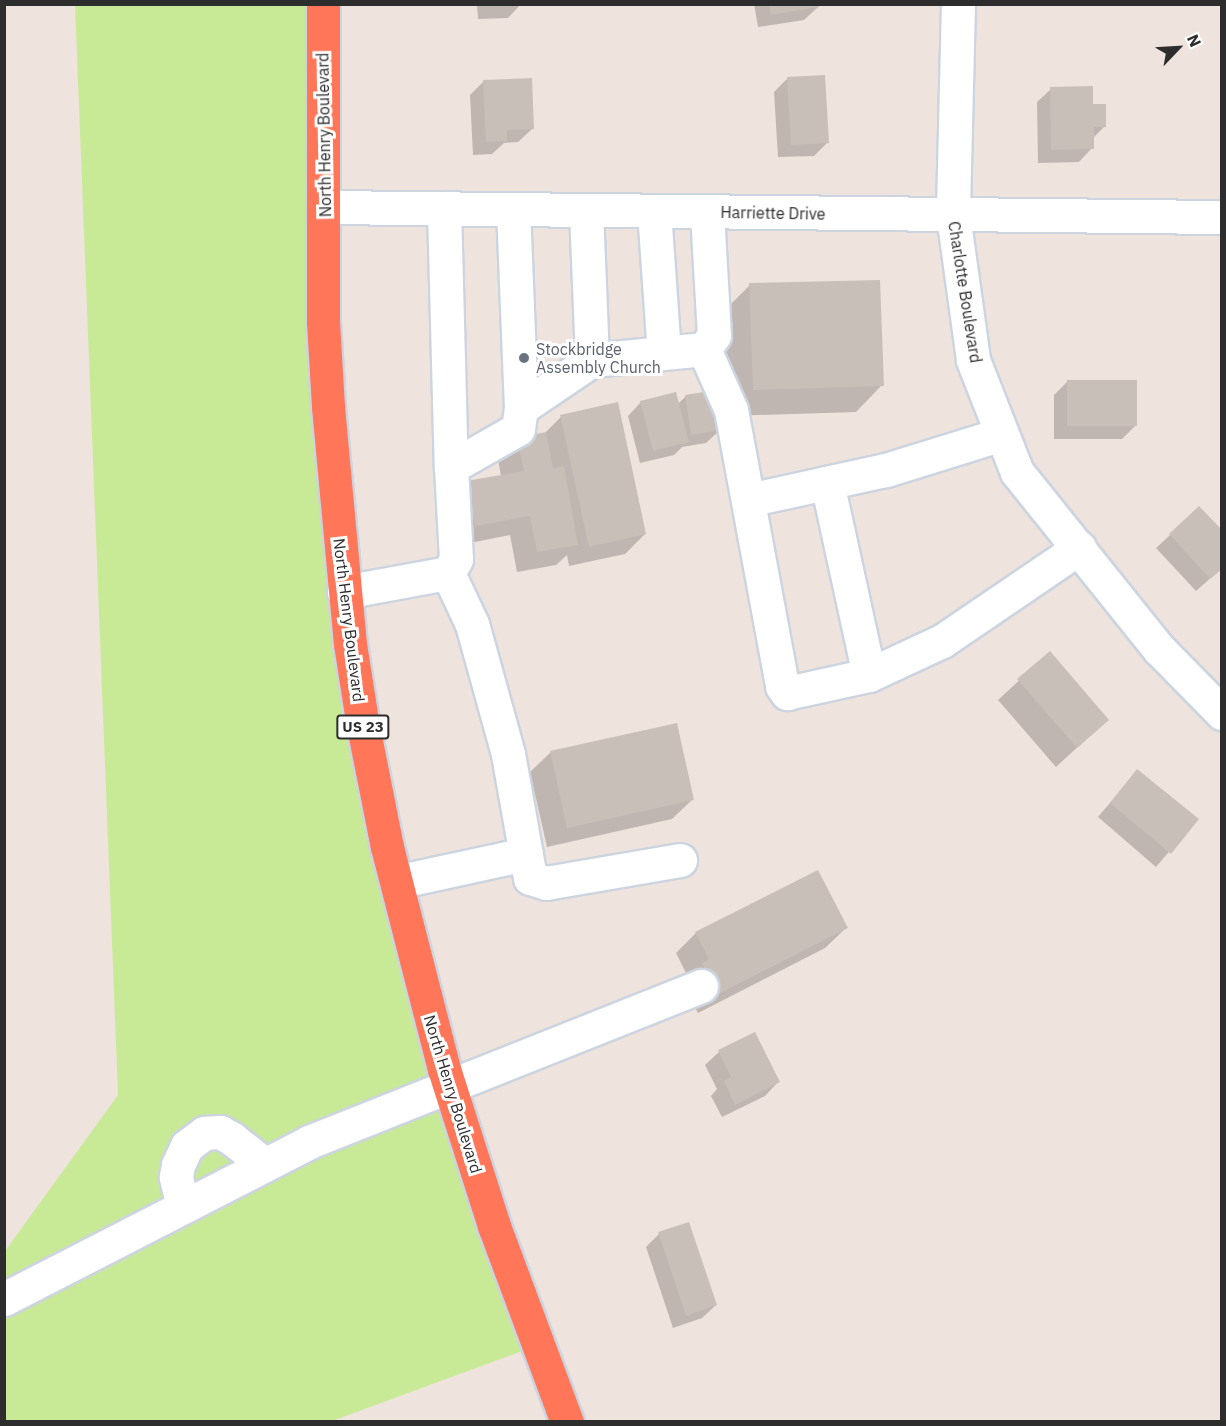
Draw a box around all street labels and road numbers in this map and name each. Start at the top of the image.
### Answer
street label: North Henry Boulevard [313,53,335,217]
street label: Harriette Drive [720,202,826,224]
street label: Charlotte Boulevard [944,220,986,364]
street label: North Henry Boulevard [329,537,369,703]
road number: US 23 [336,715,390,739]
street label: North Henry Boulevard [420,1013,486,1175]

